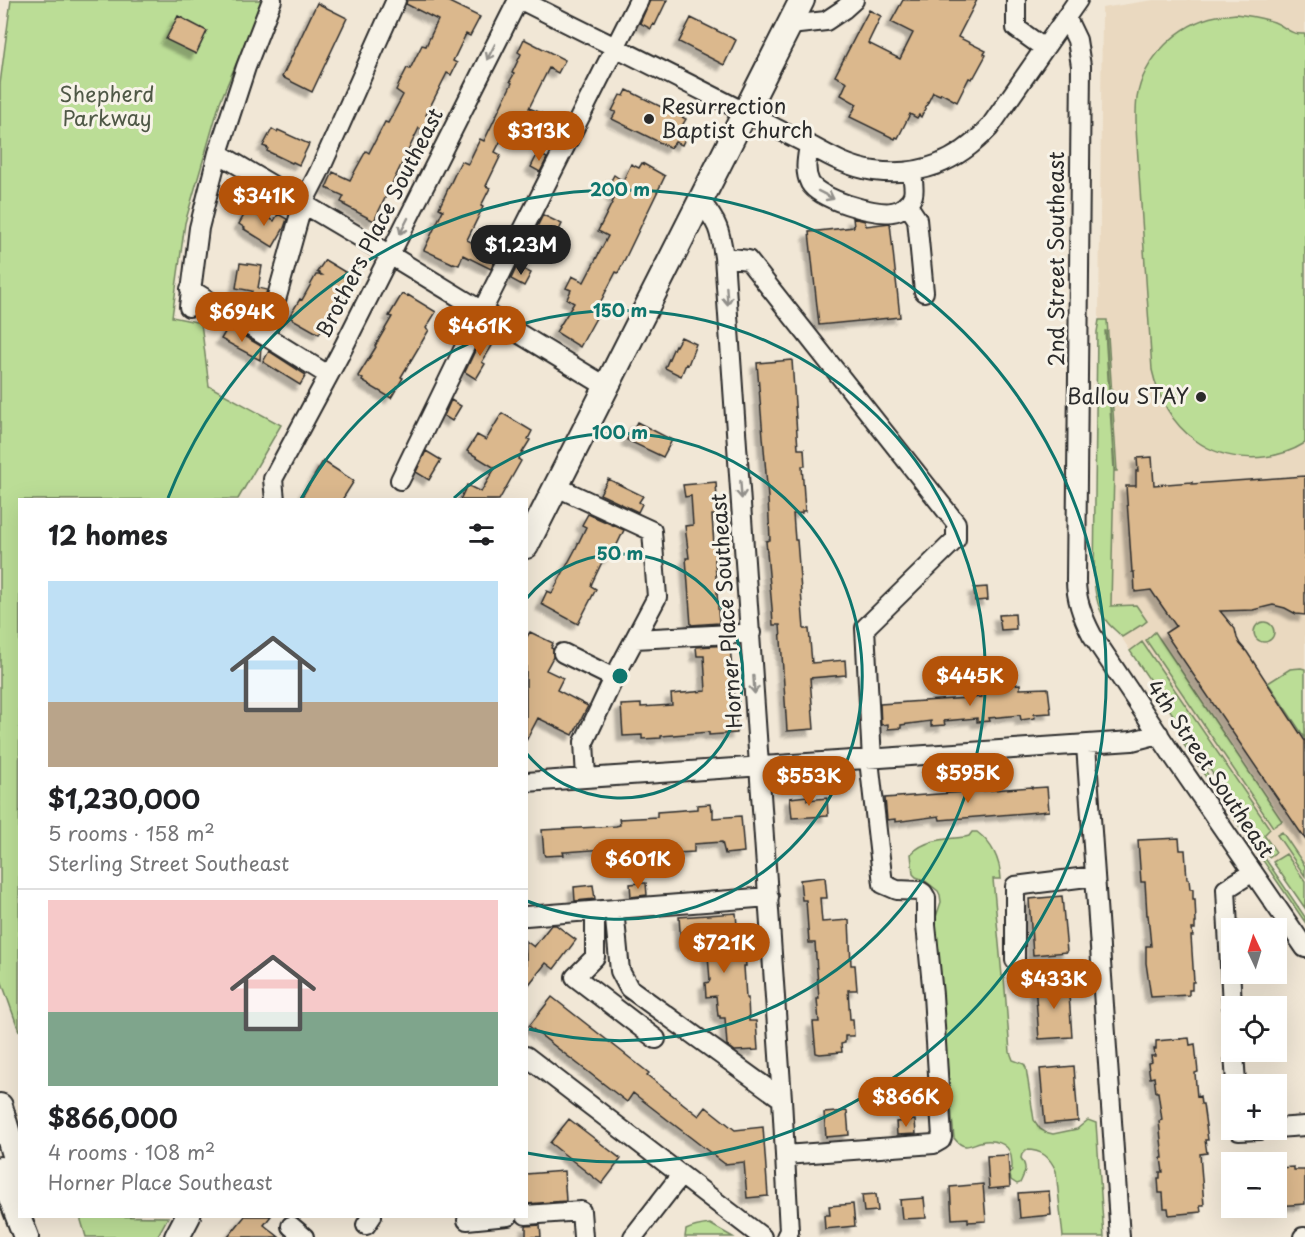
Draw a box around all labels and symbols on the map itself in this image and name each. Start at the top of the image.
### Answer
one-way arrow [485,43,497,61]
park label: Shepherd Parkway [59,77,155,133]
place label: Resurrection Baptist Church [661,89,813,145]
street label: Brothers Place Southeast [306,102,450,343]
pin: $313K [497,111,581,162]
marker: Resurrection Baptist Church [642,112,656,126]
street label: 2nd Street Southeast [1039,151,1071,367]
text: 200 m [590,175,650,202]
pin: $341K [222,176,306,227]
one-way arrow [817,189,835,201]
one-way arrow [398,217,409,235]
pin: $1.23M [472,225,570,276]
one-way arrow [722,285,733,305]
pin: $694K [200,292,284,343]
text: 150 m [593,296,647,323]
pin: $461K [438,306,522,357]
place label: Ballou STAY [1067,379,1190,411]
marker: Ballou STAY [1194,390,1208,404]
text: 100 m [592,418,648,445]
one-way arrow [736,480,747,500]
street label: Horner Place Southeast [701,492,749,730]
text: 50 m [597,539,643,566]
pin: $445K [928,656,1012,707]
centre of rings [610,666,630,686]
street label: 4th Street Southeast [1140,672,1283,864]
one-way arrow [749,674,760,694]
pin: $595K [926,753,1010,804]
pin: $553K [767,756,851,807]
pin: $601K [596,839,680,890]
north arrow [1221,918,1287,984]
pin: $721K [682,923,766,974]
pin: $433K [1012,959,1096,1010]
pin: $866K [864,1077,948,1128]

